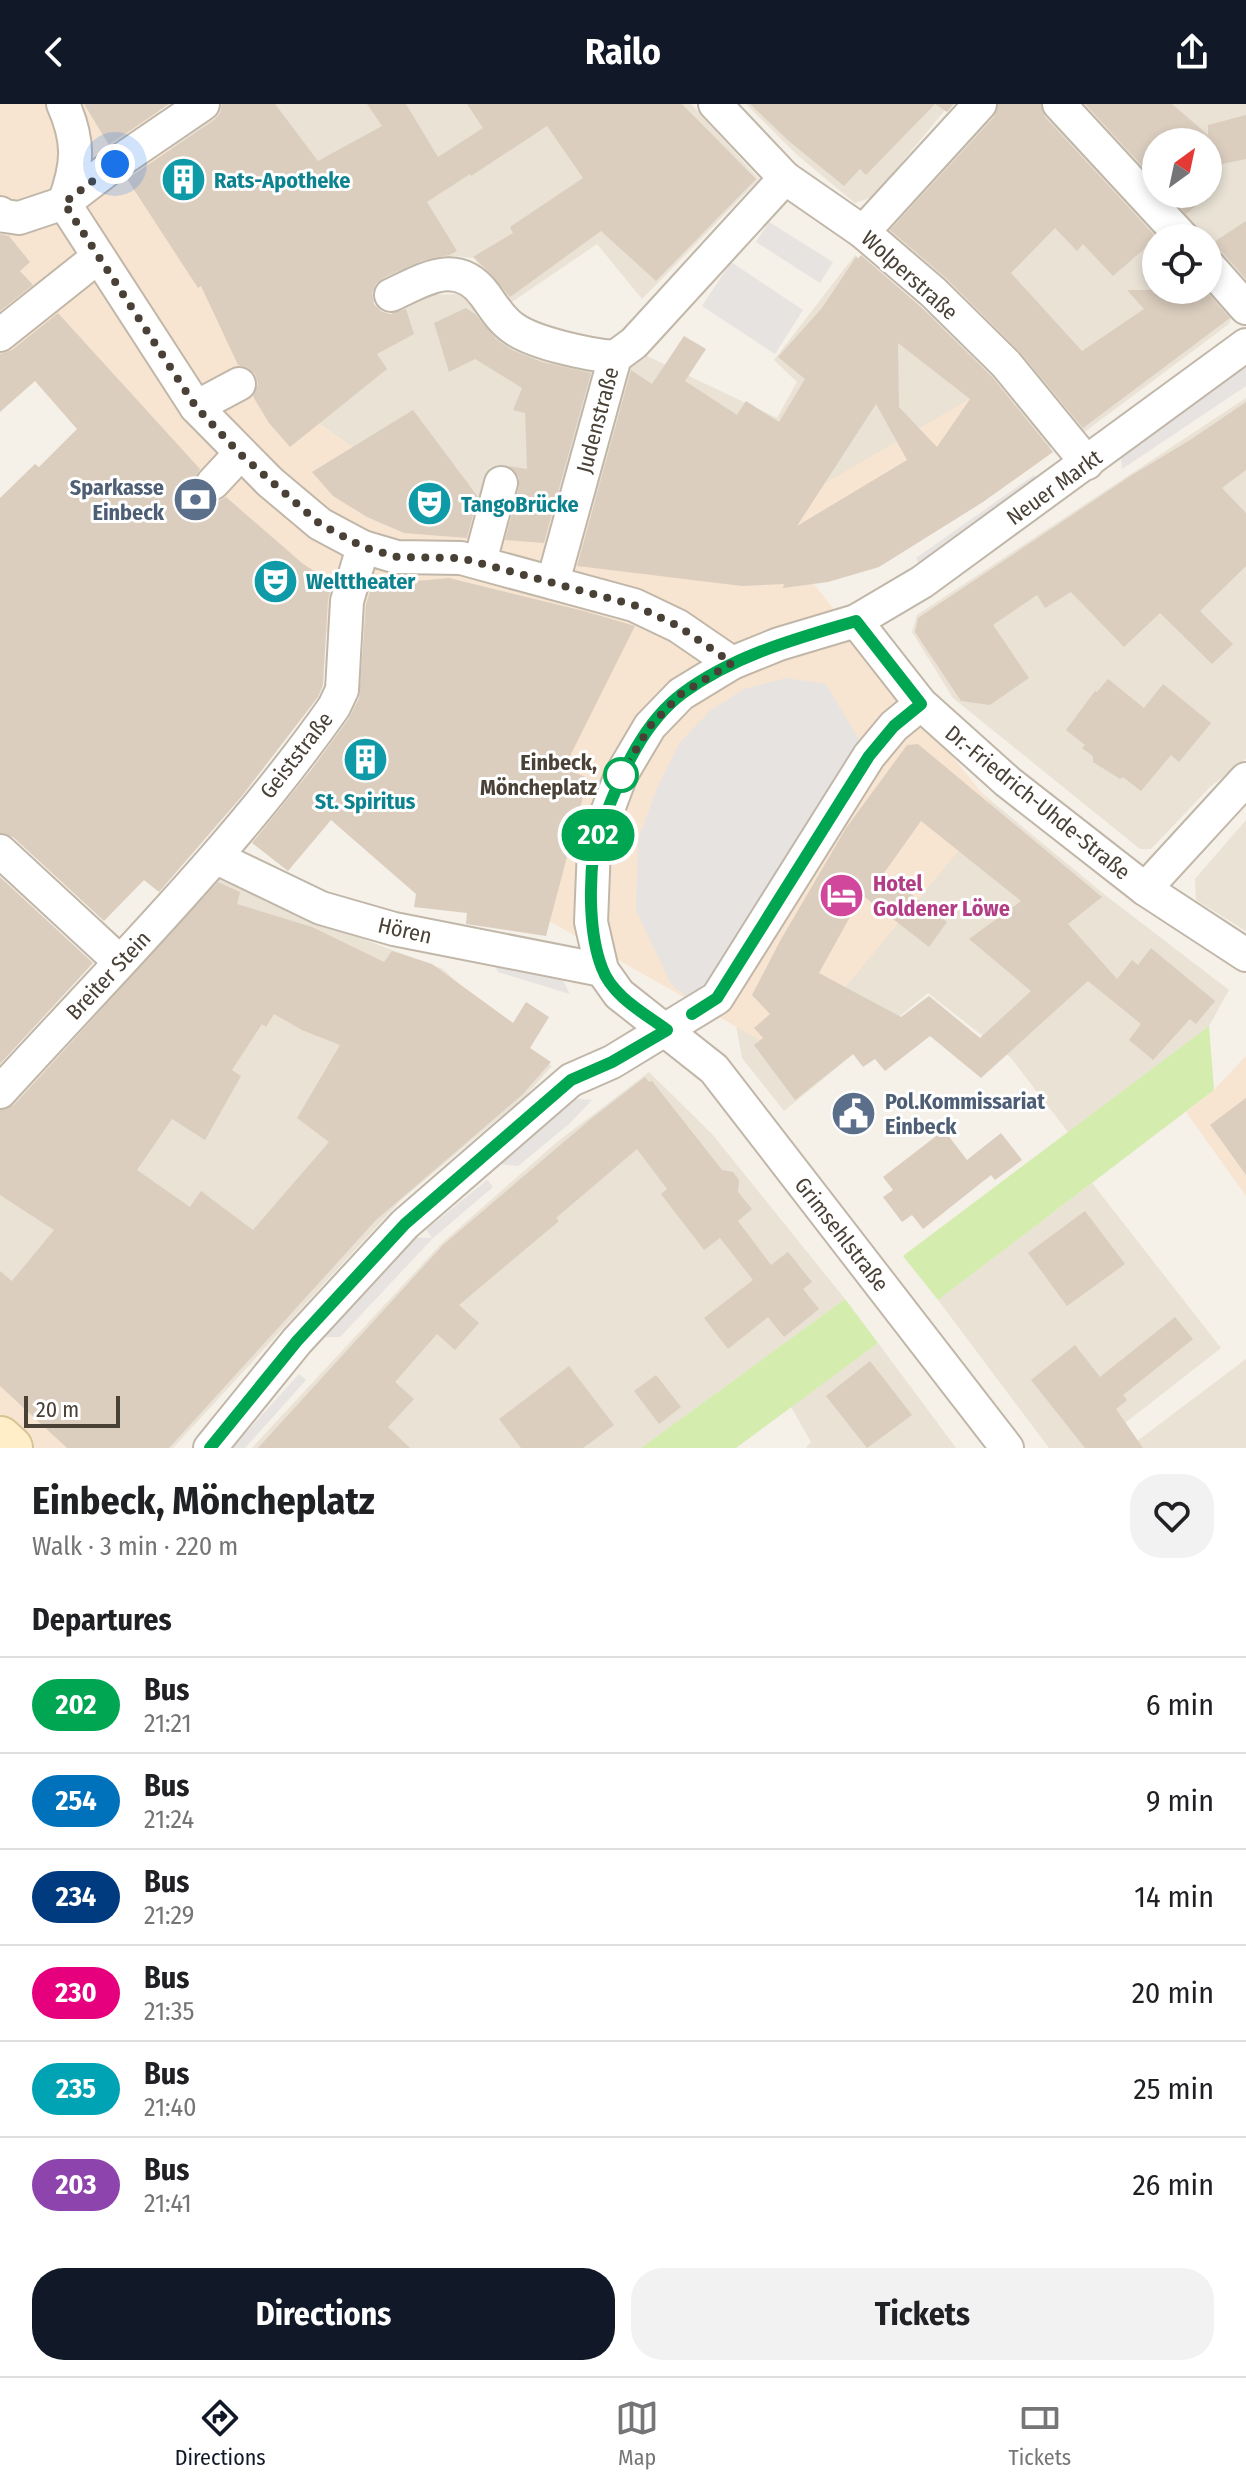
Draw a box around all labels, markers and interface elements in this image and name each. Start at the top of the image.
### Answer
icon: back [32,30,76,74]
text: Railo [585,30,661,74]
icon: share [1170,30,1214,74]
north arrow [1142,128,1222,208]
map controls [1142,128,1222,304]
your location [95,144,135,184]
building icon: Rats-Apotheke [159,156,207,204]
place label: Rats-Apotheke [214,167,350,194]
button: locate [1142,224,1222,304]
street label: Wolperstraße [856,225,964,326]
street label: Judenstraße [570,364,625,476]
street label: Neuer Markt [1001,443,1108,531]
place label: Sparkasse Einbeck [70,474,165,526]
bank icon: Sparkasse Einbeck [171,476,219,524]
theatre icon: TangoBrücke [406,480,454,528]
place label: TangoBrücke [461,491,579,518]
theatre icon: Welttheater [251,557,299,605]
place label: Welttheater [306,568,416,595]
street label: Geiststraße [254,707,339,804]
street label: Dr.-Friedrich-Uhde-Straße [940,719,1136,885]
building icon: St. Spiritus [341,736,389,784]
place label: Einbeck, Möncheplatz [480,749,597,801]
marker: Einbeck, Möncheplatz [604,758,638,792]
place label: St. Spiritus [315,788,416,815]
line badge: 202 [552,809,644,861]
text: 202 [578,818,618,851]
place label: Hotel Goldener Löwe [873,870,1010,922]
hotel icon: Hotel Goldener Löwe [818,872,866,920]
street label: Hören [375,911,434,950]
street label: Breiter Stein [60,925,156,1025]
place label: Pol.Kommissariat Einbeck [885,1088,1045,1140]
public building icon: Pol.Kommissariat Einbeck [830,1090,878,1138]
street label: Grimsehlstraße [789,1172,895,1297]
scale bar [24,1392,120,1428]
text: 20 m [36,1396,79,1423]
button: heart [1130,1474,1214,1558]
text: Einbeck, Möncheplatz [32,1478,375,1524]
text: Walk · 3 min · 220 m [32,1531,238,1562]
text: Departures [32,1602,172,1638]
text: Bus [144,1672,189,1708]
text: 6 min [1146,1687,1214,1723]
text: 202 [56,1688,96,1721]
text: 21:21 [144,1708,192,1739]
text: Bus [144,1768,189,1804]
text: 9 min [1146,1783,1214,1819]
text: 254 [55,1784,97,1817]
text: 21:24 [144,1804,194,1835]
text: Bus [144,1864,189,1900]
text: 14 min [1134,1879,1214,1915]
text: 234 [56,1880,96,1913]
text: 21:29 [144,1900,194,1931]
text: Bus [144,1960,189,1996]
text: 20 min [1132,1975,1214,2011]
text: 230 [55,1976,97,2009]
text: 21:35 [144,1996,194,2027]
text: Bus [144,2056,189,2092]
text: 25 min [1134,2071,1214,2107]
text: 235 [56,2072,96,2105]
text: 21:40 [144,2092,197,2123]
text: Bus [144,2152,189,2188]
text: 26 min [1132,2167,1214,2203]
text: 203 [55,2168,97,2201]
text: 21:41 [144,2188,192,2219]
button: Directions [32,2268,615,2360]
button: Tickets [631,2268,1214,2360]
tab: Directions [175,2396,266,2471]
tab: Map [615,2396,659,2471]
tab: Tickets [1009,2396,1071,2471]

